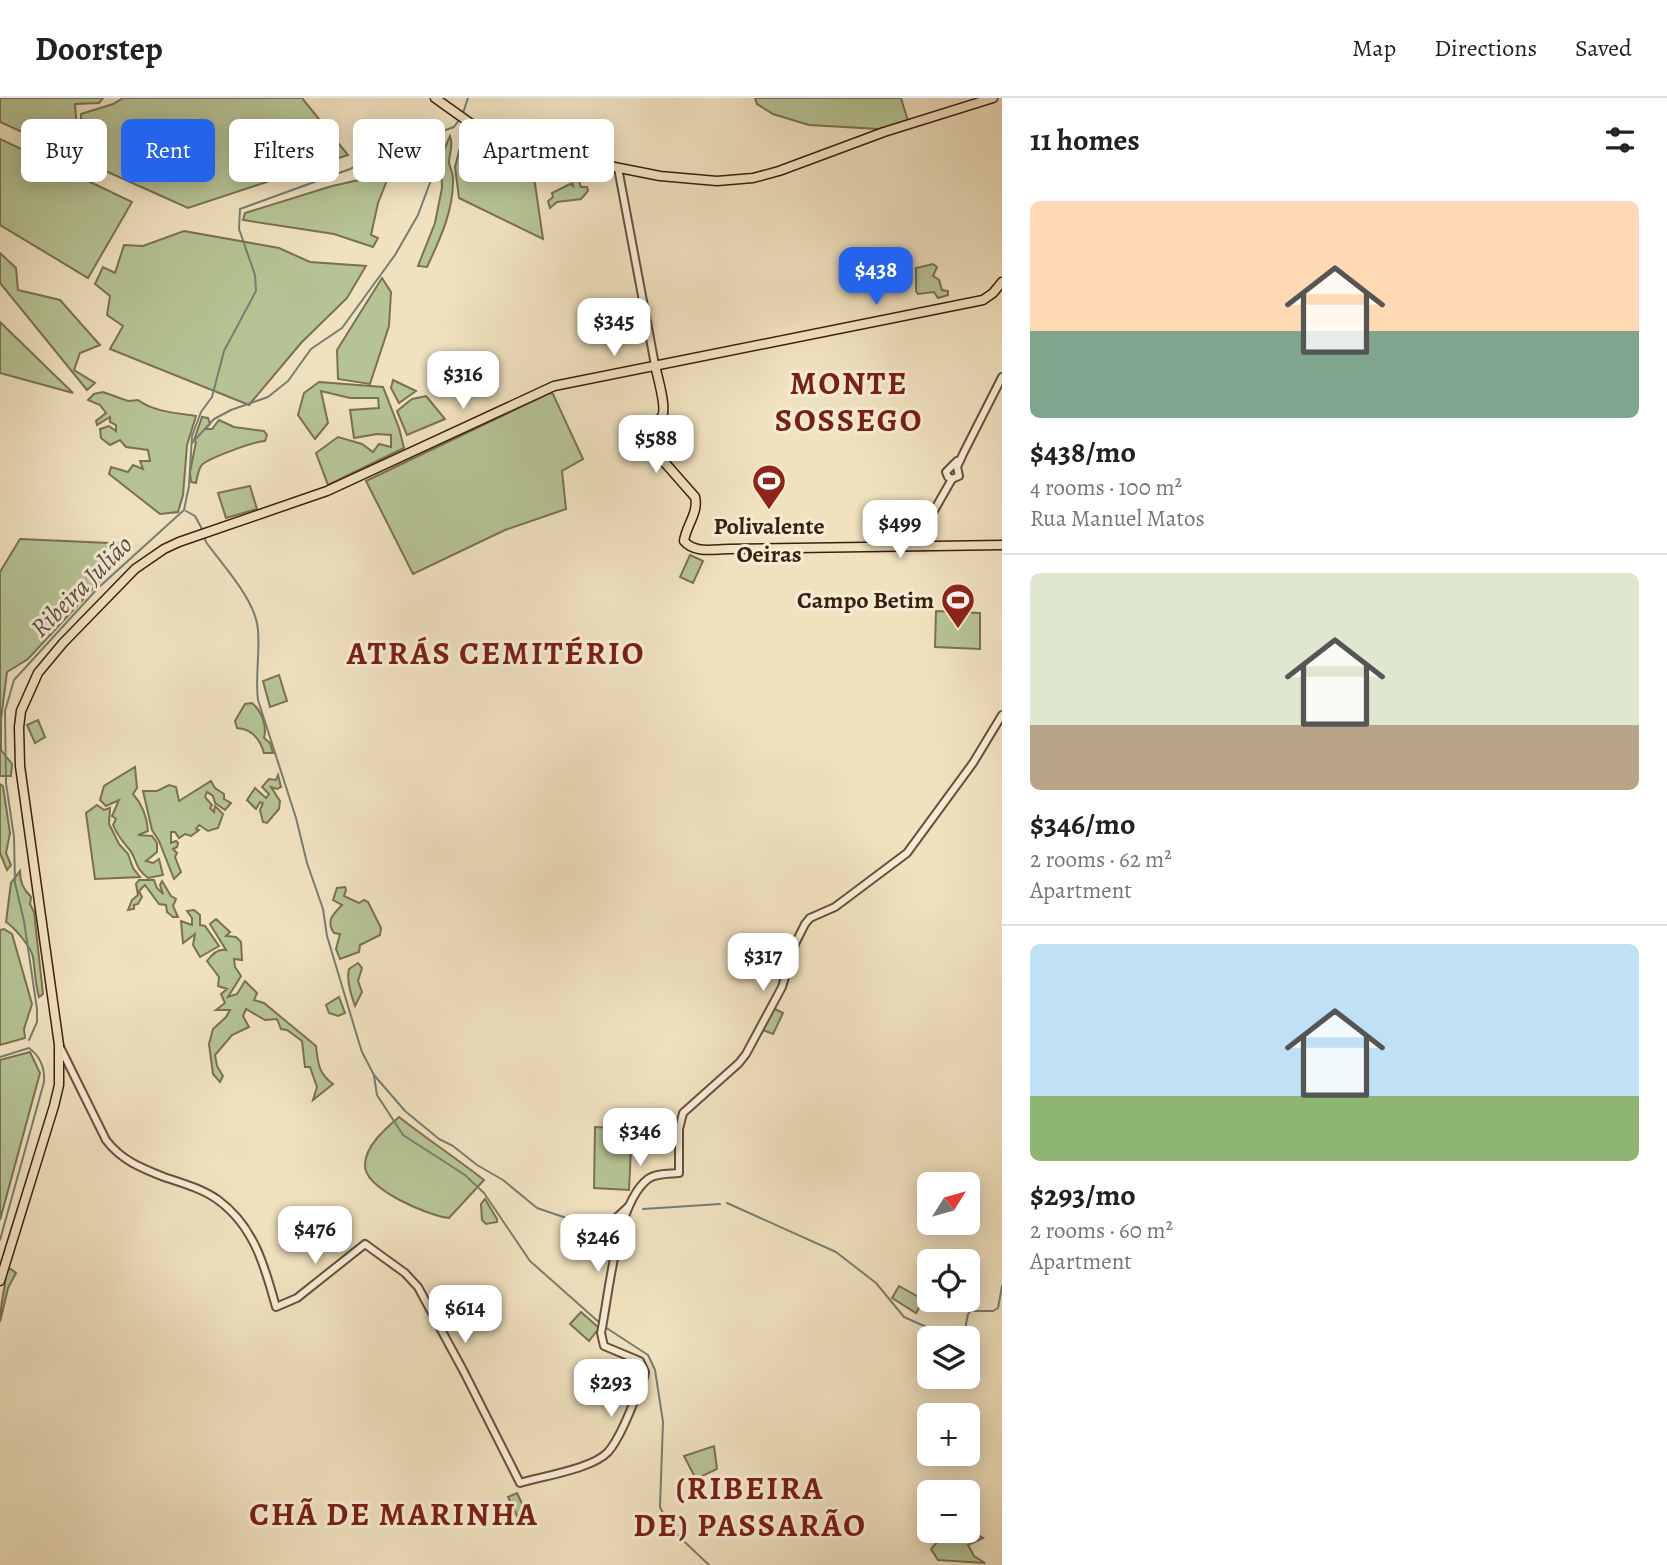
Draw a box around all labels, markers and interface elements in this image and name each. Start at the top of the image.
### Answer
text: Doorstep [35,26,163,71]
text: Map [1352,32,1396,64]
text: Directions [1434,32,1537,64]
text: Saved [1575,32,1632,64]
chip: Buy [21,119,107,182]
chip: Rent [121,119,215,182]
chip: Filters [229,119,339,182]
chip: New [353,119,445,182]
chip: Apartment [459,119,614,182]
text: 11 homes [1030,120,1140,160]
icon: filters [1601,121,1639,159]
icon: home [1272,247,1398,373]
pin: $438 [835,248,917,307]
text: $438 [855,254,897,285]
pin: $345 [573,299,655,358]
text: $345 [593,305,635,336]
pin: $316 [422,352,504,411]
text: $316 [443,358,483,389]
district label: MONTE SOSSEGO [775,361,923,442]
pin: $588 [615,416,697,475]
text: $588 [635,422,677,453]
text: $438/mo [1030,432,1136,472]
sports icon: Polivalente Oeiras [750,462,788,511]
text: 4 rooms · 100 m² [1030,472,1182,503]
pin: $499 [859,500,941,560]
text: Rua Manuel Matos [1030,503,1205,534]
text: $499 [879,507,921,538]
place label: Polivalente Oeiras [713,510,825,570]
water label: Ribeira Julião [23,528,140,645]
sports icon: Campo Betim [939,581,977,630]
place label: Campo Betim [797,584,934,616]
icon: home [1272,619,1398,745]
district label: ATRÁS CEMITÉRIO [346,631,645,675]
text: $346/mo [1030,804,1135,844]
text: 2 rooms · 62 m² [1030,844,1172,875]
text: Apartment [1030,875,1132,906]
pin: $317 [722,934,804,993]
text: $317 [744,940,782,971]
icon: home [1272,990,1398,1116]
pin: $346 [599,1108,681,1168]
text: $346 [619,1115,661,1146]
north arrow [917,1172,980,1236]
map controls [917,1172,980,1543]
text: $293/mo [1030,1175,1136,1215]
pin: $476 [274,1206,356,1266]
text: $476 [294,1213,336,1244]
pin: $246 [557,1214,639,1274]
text: 2 rooms · 60 m² [1030,1215,1173,1246]
text: $246 [576,1221,620,1252]
text: Apartment [1030,1246,1132,1277]
button: locate [917,1249,980,1312]
pin: $614 [424,1286,506,1345]
text: $614 [445,1292,485,1323]
button: layers [917,1326,980,1389]
pin: $293 [570,1360,652,1419]
text: $293 [590,1366,632,1397]
button: + [917,1403,980,1466]
district label: (RIBEIRA DE) PASSARÃO [633,1466,867,1547]
button: − [917,1480,980,1543]
district label: CHÃ DE MARINHA [249,1492,539,1536]

